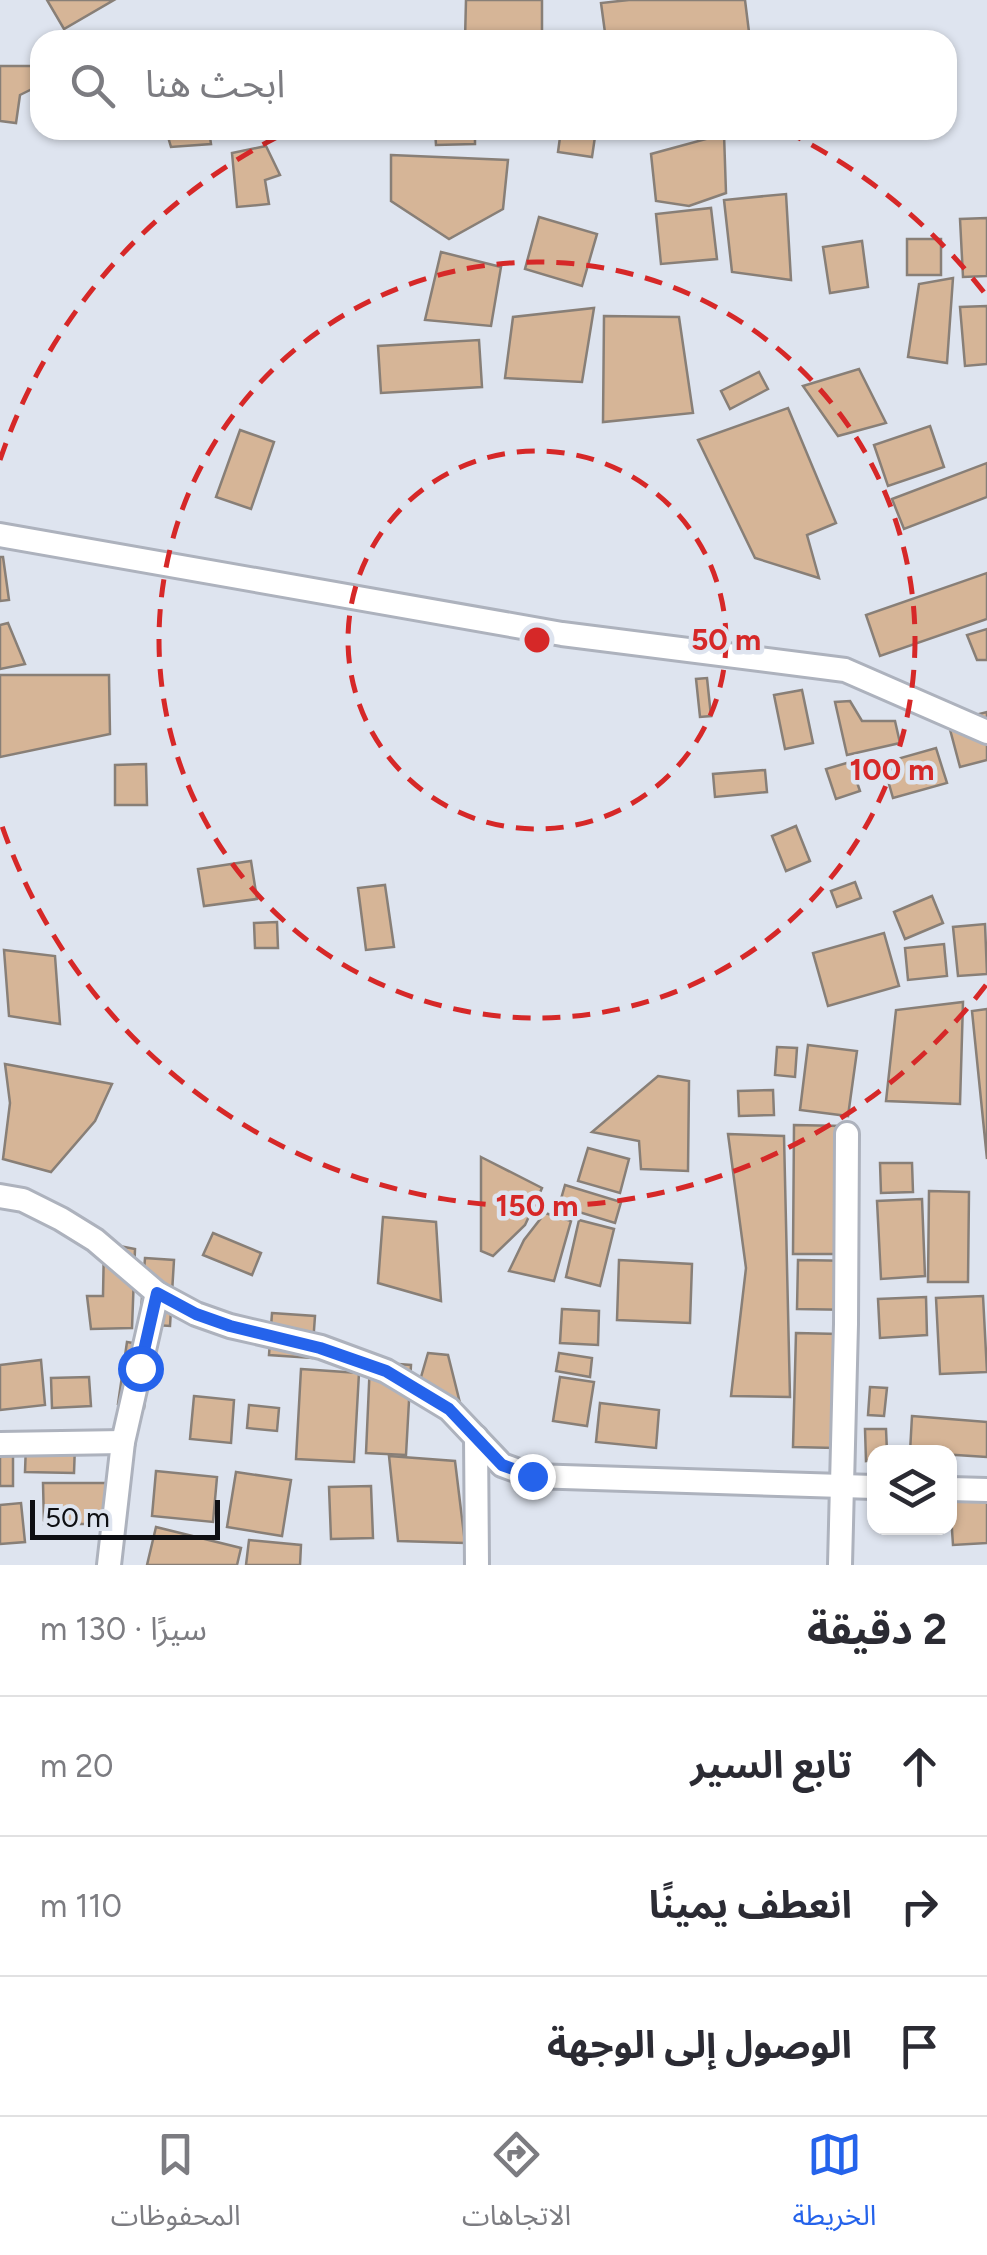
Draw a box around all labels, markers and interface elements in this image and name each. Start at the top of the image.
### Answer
search box [30,30,957,140]
icon: search [65,58,120,113]
text: ابحث هنا [145,61,285,107]
text: 50 m [691,621,761,658]
centre of rings [519,622,555,658]
text: 100 m [850,751,934,788]
text: 150 m [496,1187,578,1224]
route start [118,1346,164,1392]
map controls [867,1445,957,1535]
button: layers [867,1445,957,1535]
route end [510,1454,556,1500]
scale bar [30,1495,220,1540]
text: 50 m [45,1500,110,1534]
text: 2 دقيقة [807,1604,947,1655]
text: سيرًا · 130 m [40,1610,207,1648]
icon: ahead [892,1739,947,1794]
text: تابع السير [690,1742,852,1788]
text: 20 m [40,1747,114,1785]
icon: right [892,1879,947,1934]
text: انعطف يمينًا [649,1882,852,1928]
text: 110 m [40,1887,122,1925]
icon: arrive [892,2019,947,2074]
text: الوصول إلى الوجهة [547,2022,852,2068]
tab: المحفوظات [111,2127,241,2246]
tab: الاتجاهات [462,2127,571,2246]
tab: الخريطة [792,2127,876,2246]

